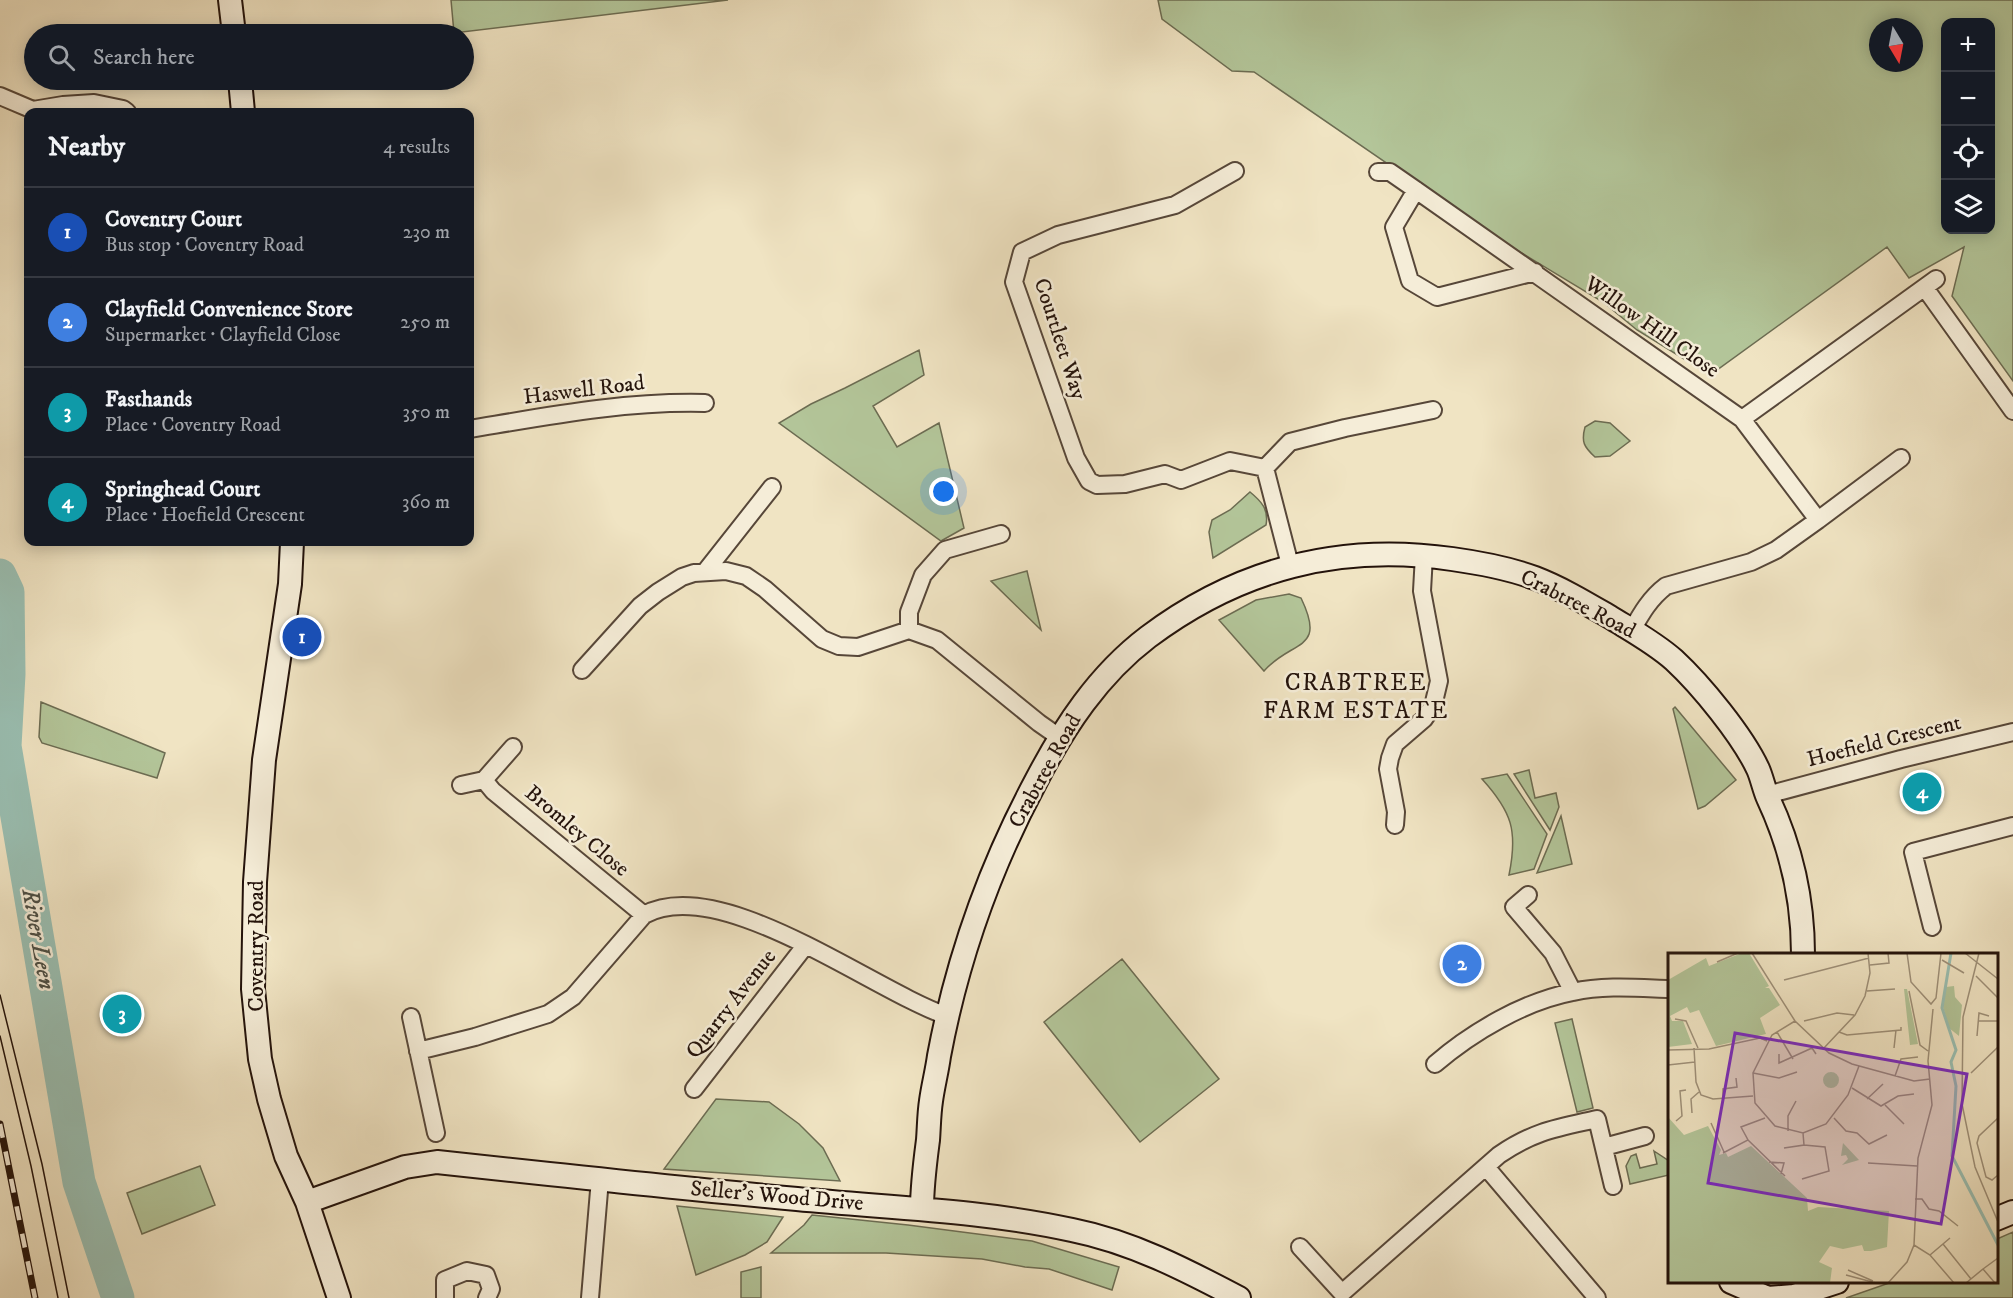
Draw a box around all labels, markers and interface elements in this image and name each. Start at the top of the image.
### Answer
north arrow [1869,18,1923,72]
map controls [1941,18,1995,234]
button: + [1941,18,1995,72]
search box [24,24,474,90]
icon: search [45,41,78,74]
text: Search here [93,44,195,71]
button: − [1941,72,1995,126]
button: locate [1941,126,1995,180]
text: Nearby [48,131,125,164]
text: 4 results [383,135,450,160]
button: layers [1941,180,1995,234]
text: Coventry Court [105,206,242,233]
text: 1 [64,220,71,245]
text: 230 m [403,220,450,245]
text: Bus stop · Coventry Road [105,233,304,258]
street label: Willow Hill Close [1578,270,1725,384]
street label: Courtleet Way [1028,275,1093,404]
text: Clayfield Convenience Store [105,296,353,323]
text: 2 [63,310,72,335]
text: 250 m [400,310,450,335]
text: Supermarket · Clayfield Close [105,323,341,348]
street label: Haswell Road [522,369,646,411]
text: Fasthands [105,386,192,413]
text: 3 [64,400,71,425]
text: 350 m [403,400,450,425]
text: Place · Coventry Road [105,413,281,438]
text: Springhead Court [105,476,260,503]
your location [929,477,958,506]
text: 4 [62,490,73,515]
text: 360 m [402,490,450,515]
text: Place · Hoefield Crescent [105,503,305,528]
street label: Crabtree Road [1516,563,1640,645]
pin: 1 [282,614,322,660]
district label: CRABTREE FARM ESTATE [1263,668,1449,726]
street label: Crabtree Road [1003,709,1087,833]
street label: Hoefield Crescent [1804,709,1964,773]
pin: 4 [1902,770,1942,814]
street label: Bromley Close [519,779,635,883]
street label: Coventry Road [243,880,270,1012]
water label: River Leen [14,885,62,992]
pin: 2 [1442,942,1482,986]
street label: Quarry Avenue [680,944,782,1064]
inset map [1668,953,1998,1283]
pin: 3 [102,992,142,1036]
street label: Seller's Wood Drive [689,1175,865,1217]

